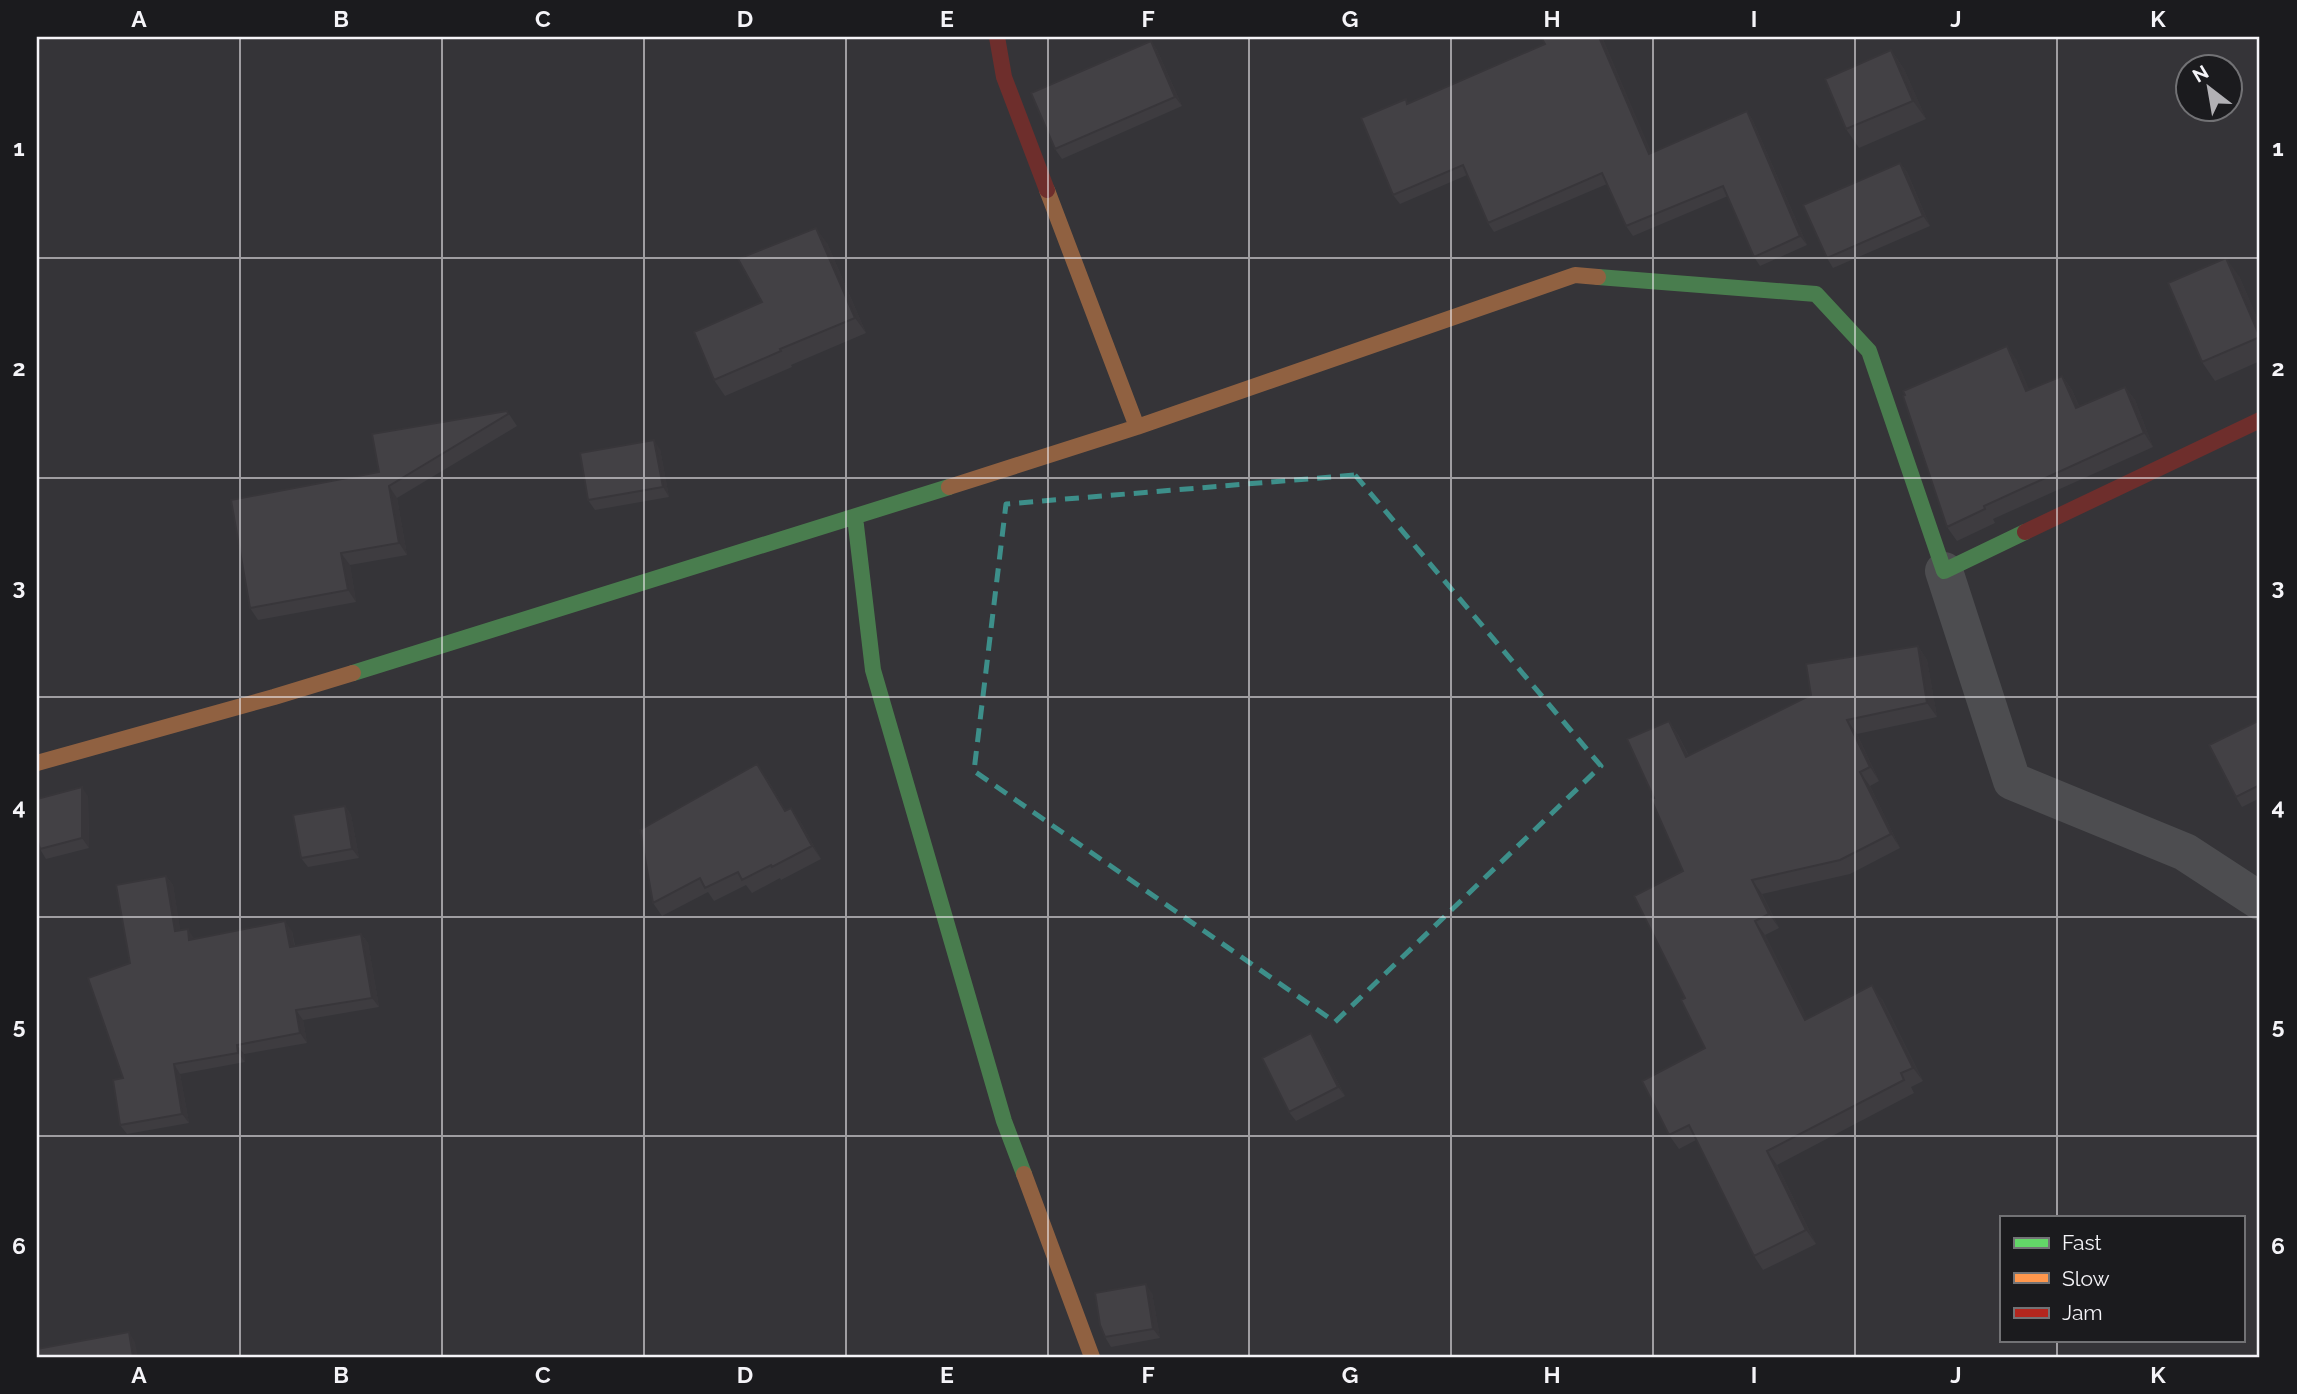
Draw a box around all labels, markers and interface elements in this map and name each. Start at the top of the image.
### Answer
text: A [131,5,147,32]
text: B [333,5,349,32]
text: C [535,5,551,32]
text: D [737,5,753,32]
text: E [940,5,954,32]
text: F [1141,5,1155,32]
text: G [1342,5,1358,32]
text: H [1543,5,1561,32]
text: I [1751,5,1757,32]
text: J [1950,5,1962,32]
text: K [2150,5,2166,32]
north arrow [2174,52,2244,122]
text: N [2188,60,2212,87]
text: 1 [13,134,25,161]
text: 1 [2272,134,2284,161]
text: 2 [13,354,25,381]
text: 2 [2272,354,2284,381]
text: 3 [13,573,25,600]
text: 3 [2272,573,2284,600]
text: 4 [12,793,26,820]
text: 4 [2271,793,2285,820]
text: 5 [13,1012,26,1039]
text: 5 [2272,1012,2285,1039]
legend [2000,1216,2244,1342]
text: Fast [2062,1230,2102,1255]
text: 6 [12,1232,26,1259]
text: 6 [2271,1232,2285,1259]
text: Slow [2062,1266,2110,1291]
text: Jam [2062,1300,2103,1325]
text: A [131,1361,147,1388]
text: B [333,1361,349,1388]
text: C [535,1361,551,1388]
text: D [737,1361,753,1388]
text: E [940,1361,954,1388]
text: F [1141,1361,1155,1388]
text: G [1342,1361,1358,1388]
text: H [1543,1361,1561,1388]
text: I [1751,1361,1757,1388]
text: J [1950,1361,1962,1388]
text: K [2150,1361,2166,1388]

